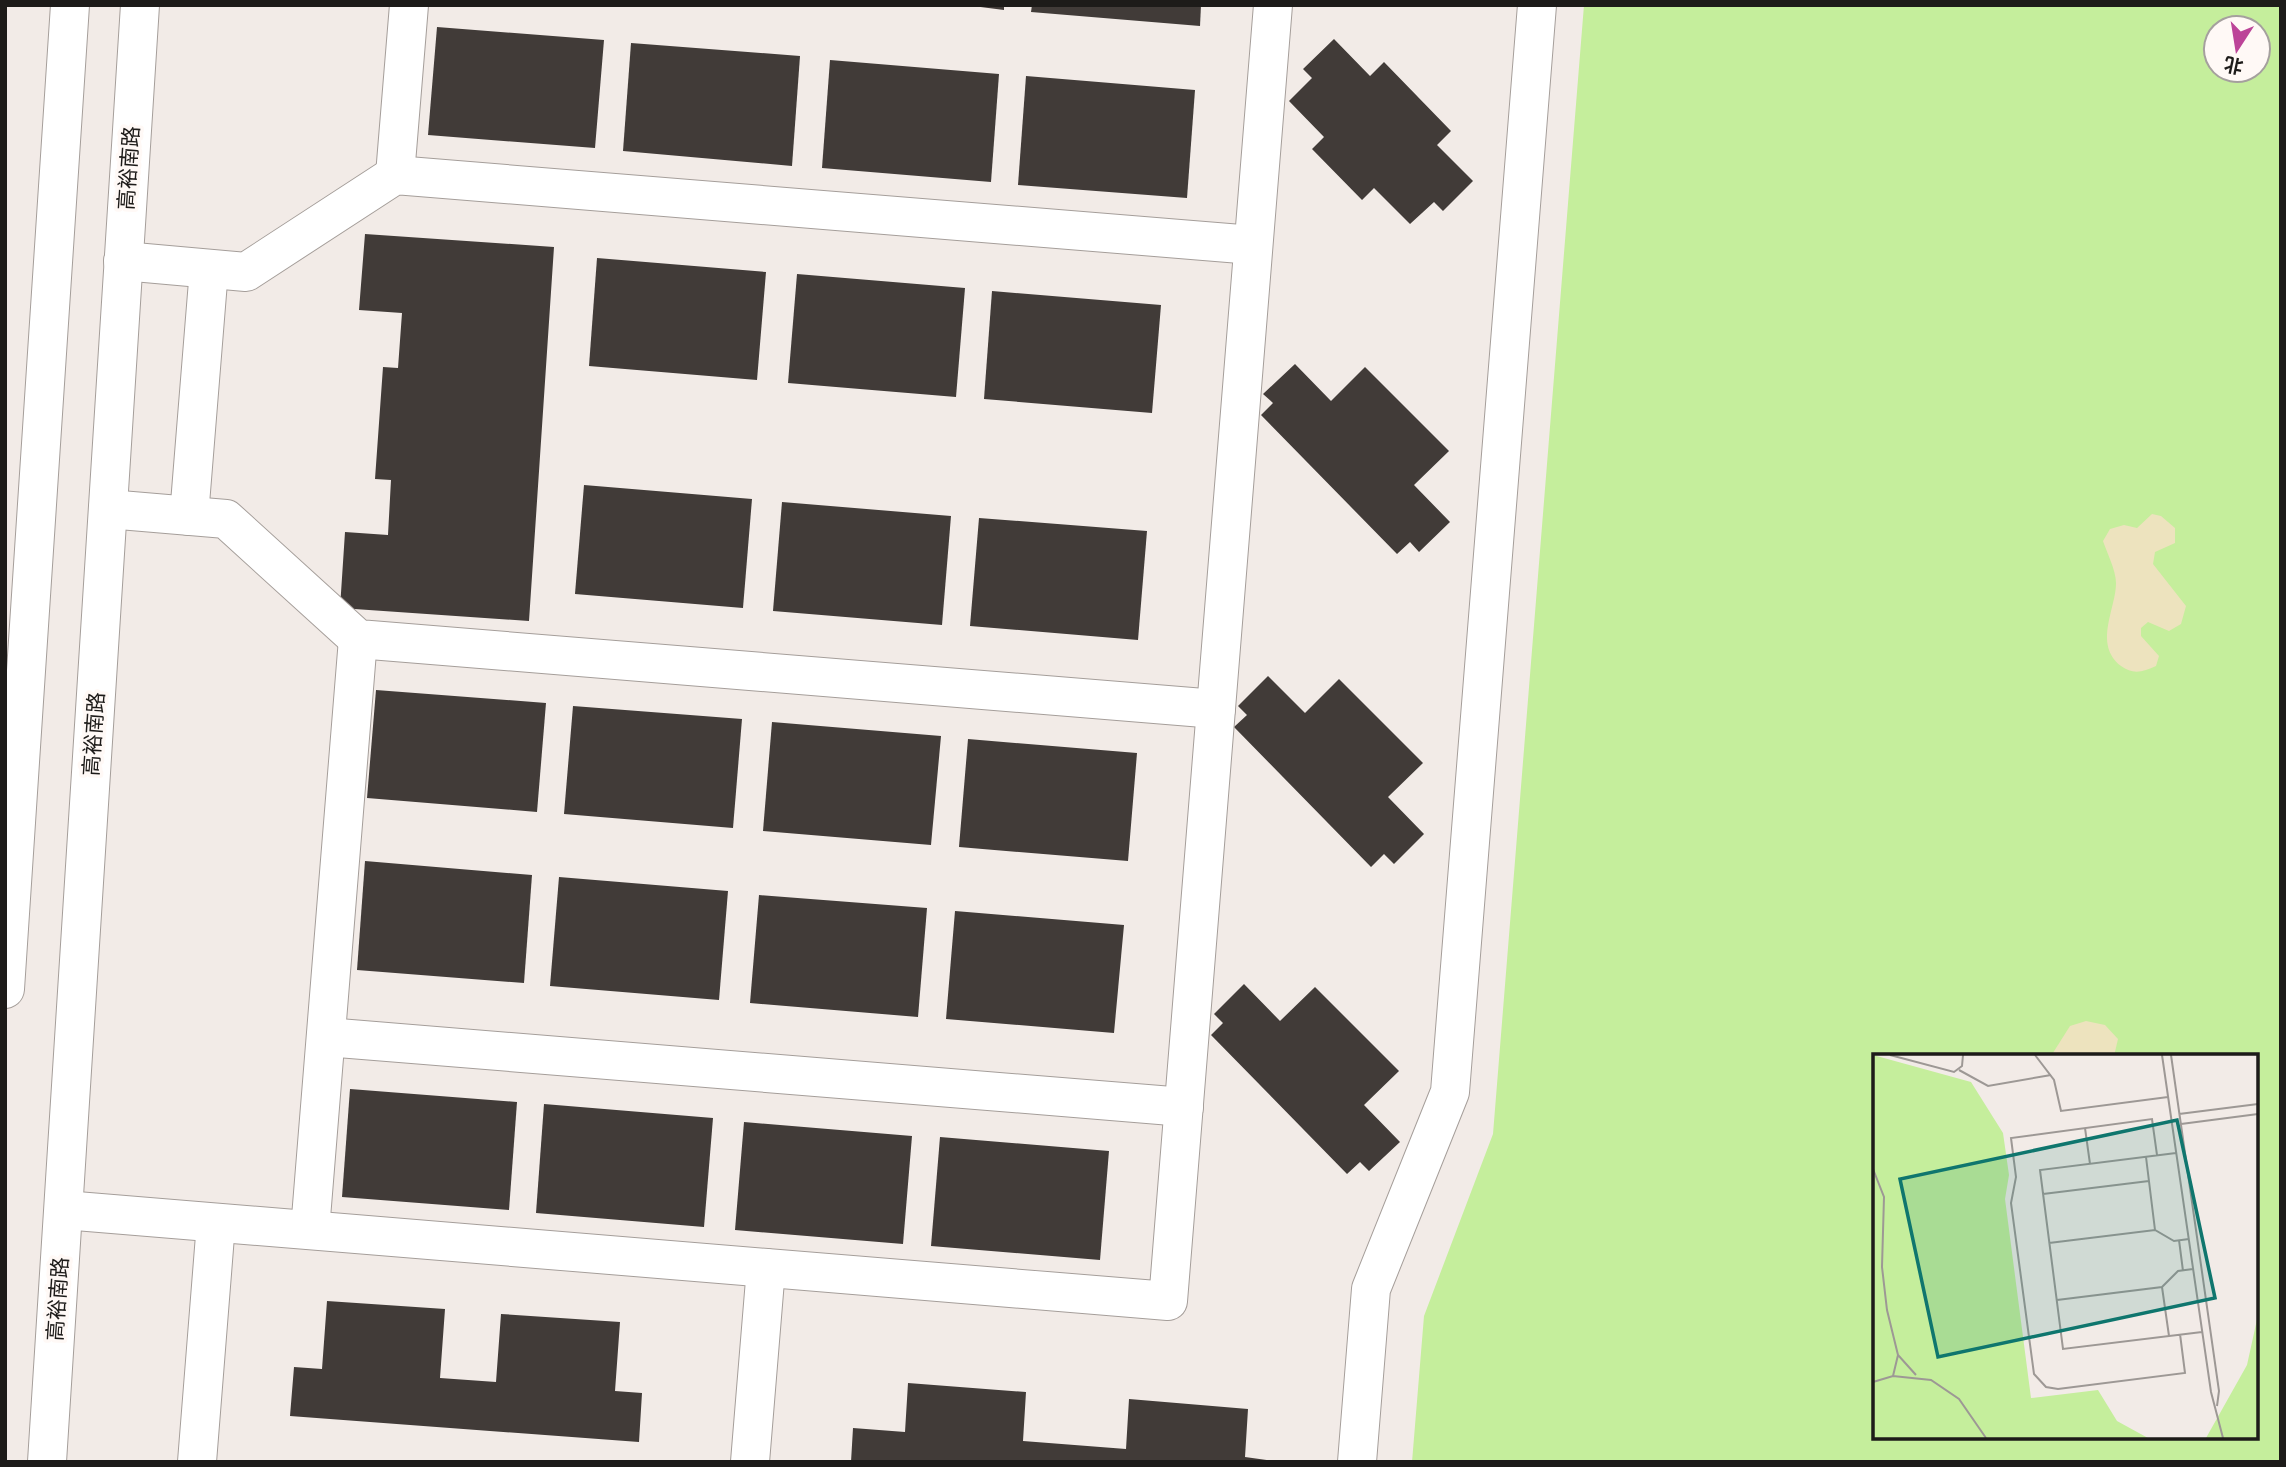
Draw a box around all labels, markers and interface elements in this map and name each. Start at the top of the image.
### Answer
north arrow [2202,14,2272,84]
text: 北 [2222,53,2245,76]
street label: 高裕南路 [115,125,143,211]
street label: 高裕南路 [80,691,108,777]
inset map [1873,1054,2258,1439]
street label: 高裕南路 [44,1256,72,1342]

